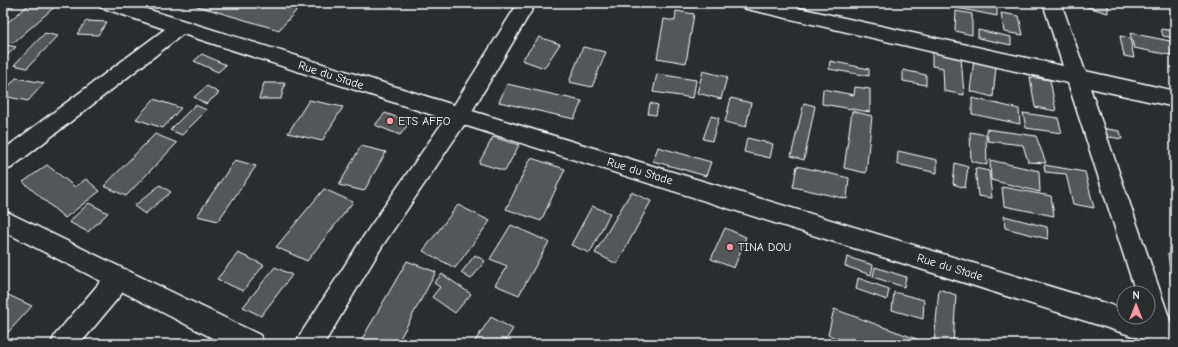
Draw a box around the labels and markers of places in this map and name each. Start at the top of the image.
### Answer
place label: ETS AFFO [398,114,451,128]
marker: ETS AFFO [385,116,395,126]
place label: TINA DOU [738,240,791,254]
marker: TINA DOU [725,242,735,252]

